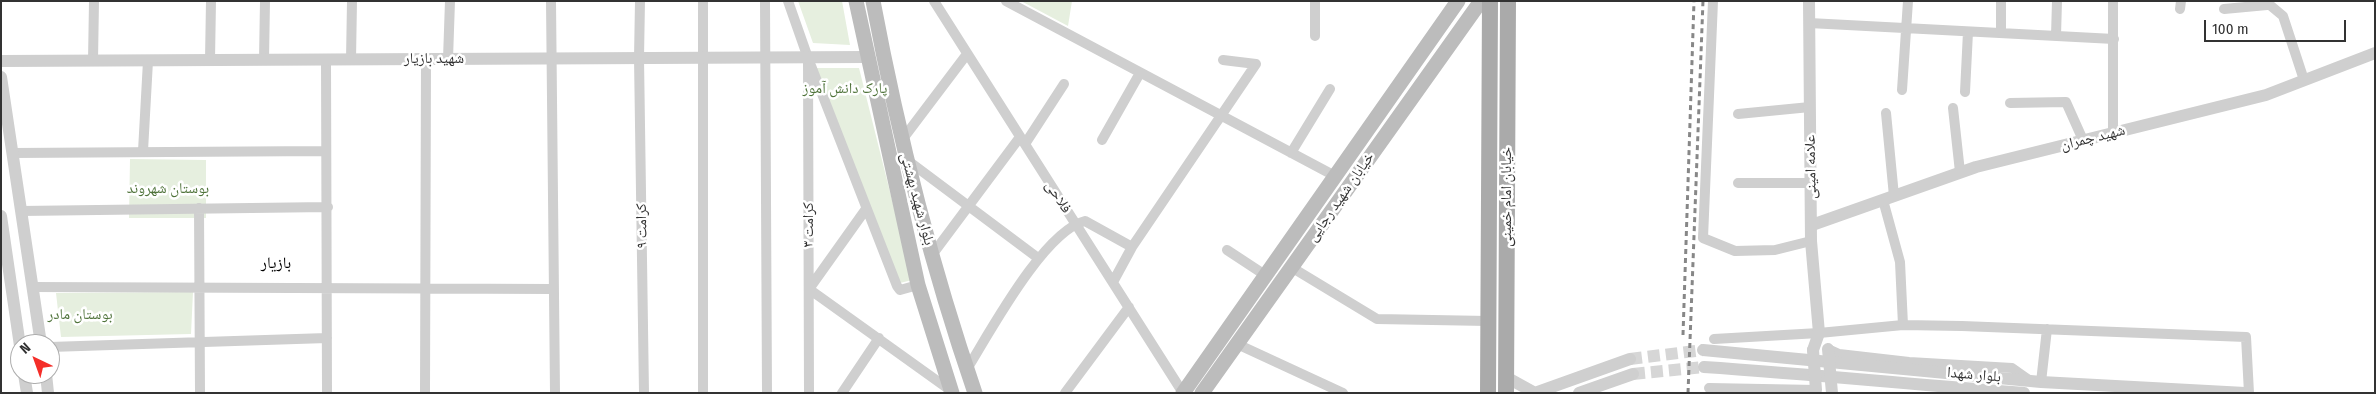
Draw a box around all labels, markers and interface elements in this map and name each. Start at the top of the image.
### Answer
scale bar [2206,10,2348,42]
text: 100 m [2212,20,2249,38]
street label: شهید بازیار [404,50,464,68]
park label: پارک دانش آموز [803,80,887,98]
street label: شهید چمران [2059,121,2127,155]
street label: علامه امینی [1801,135,1821,199]
street label: خیابان امام خمینی [1498,147,1516,247]
street label: خیابان شهید رجایی [1303,149,1379,245]
street label: بلوار شهید بهشتی [896,151,938,247]
street label: فلاحی [1041,177,1075,217]
park label: بوستان شهروند [127,180,209,198]
street label: کرامت ۳ [800,202,818,248]
street label: کرامت ۹ [633,203,651,249]
district label: بازیار [261,254,291,274]
park label: بوستان مادر [47,306,113,324]
north arrow [10,334,60,384]
text: N [16,339,34,357]
street label: بلوار شهدا [1946,364,2002,386]

